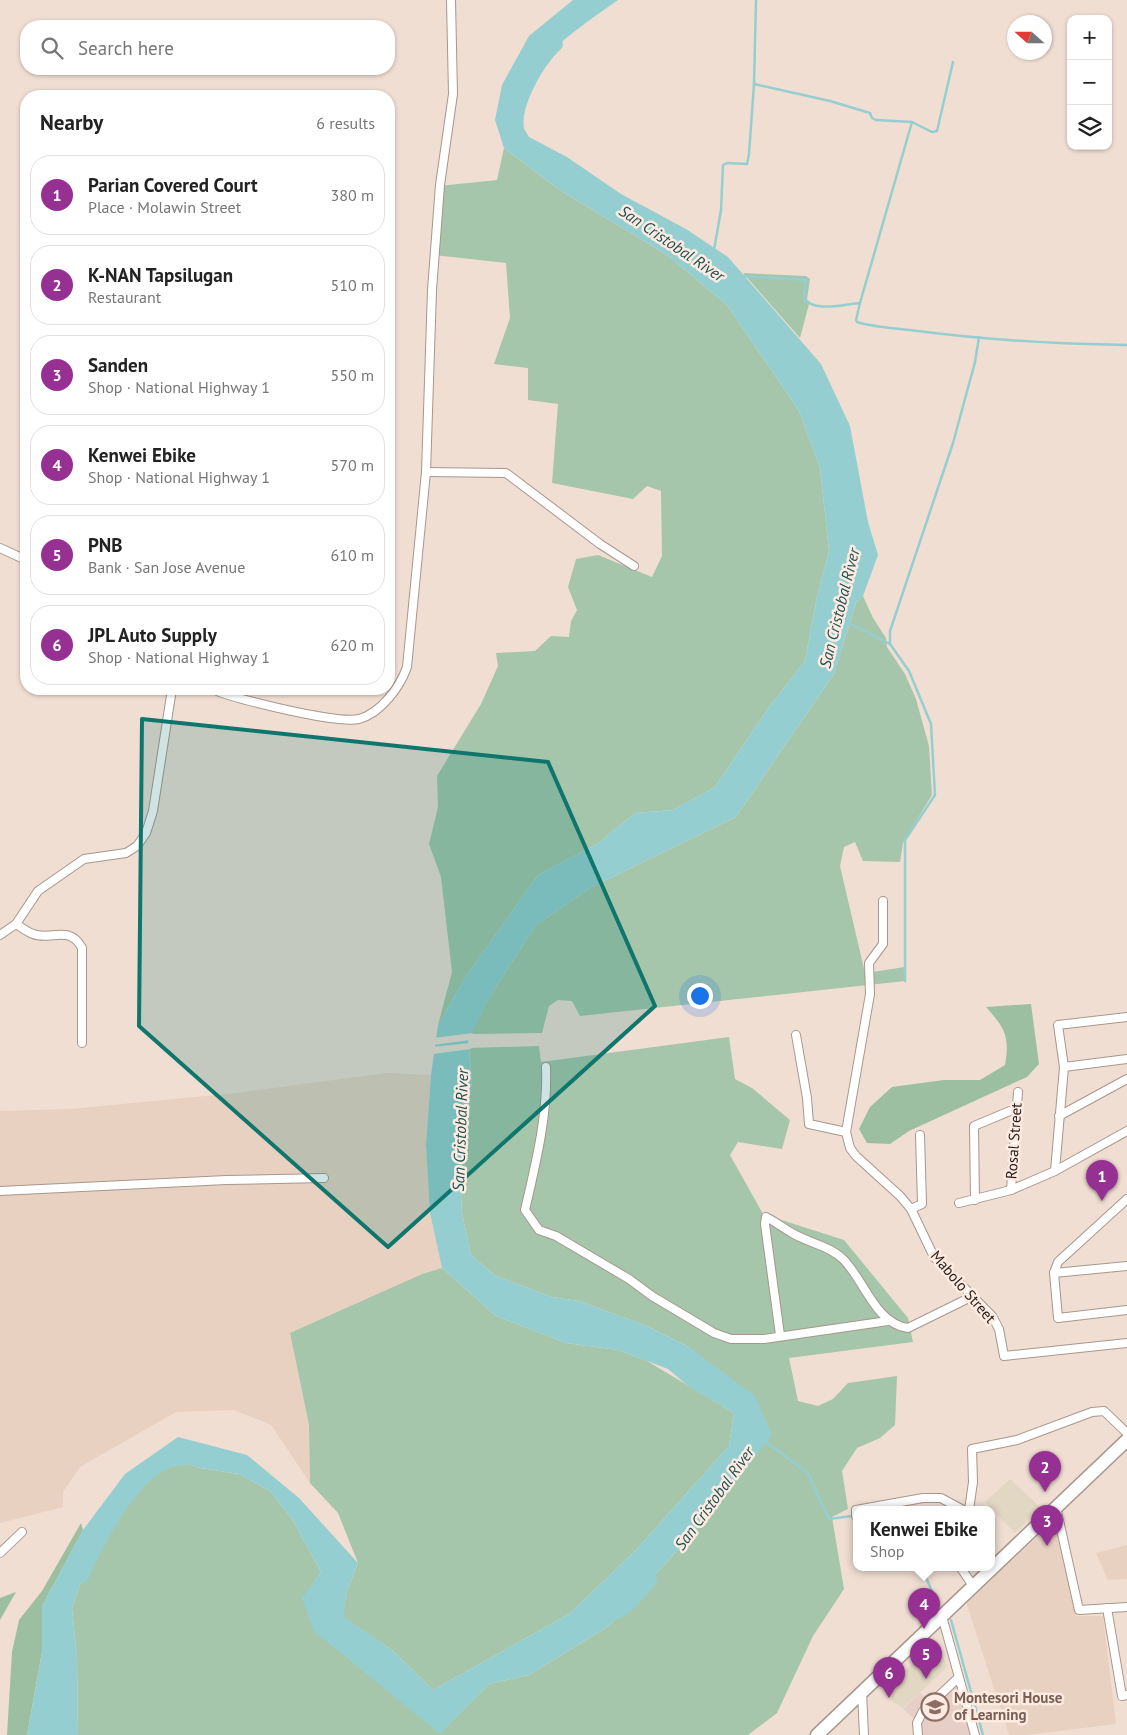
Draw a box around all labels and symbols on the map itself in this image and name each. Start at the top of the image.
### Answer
north arrow [1007,15,1052,60]
water label: San Cristobal River [616,200,730,287]
water label: San Cristobal River [814,544,864,670]
your location [687,983,713,1009]
water label: San Cristobal River [448,1067,472,1192]
street label: Rosal Street [1001,1102,1026,1180]
pin: 1 [1086,1160,1118,1201]
street label: Mabolo Street [927,1246,1000,1327]
water label: San Cristobal River [670,1441,759,1553]
pin: 2 [1029,1451,1061,1492]
pin: 3 [1031,1505,1063,1546]
pin: 4 [908,1588,940,1629]
pin: 5 [910,1638,942,1679]
pin: 6 [873,1657,905,1698]
place label: Montesori House of Learning [954,1688,1063,1724]
school or university icon: Montesori House of Learning [920,1692,950,1722]

